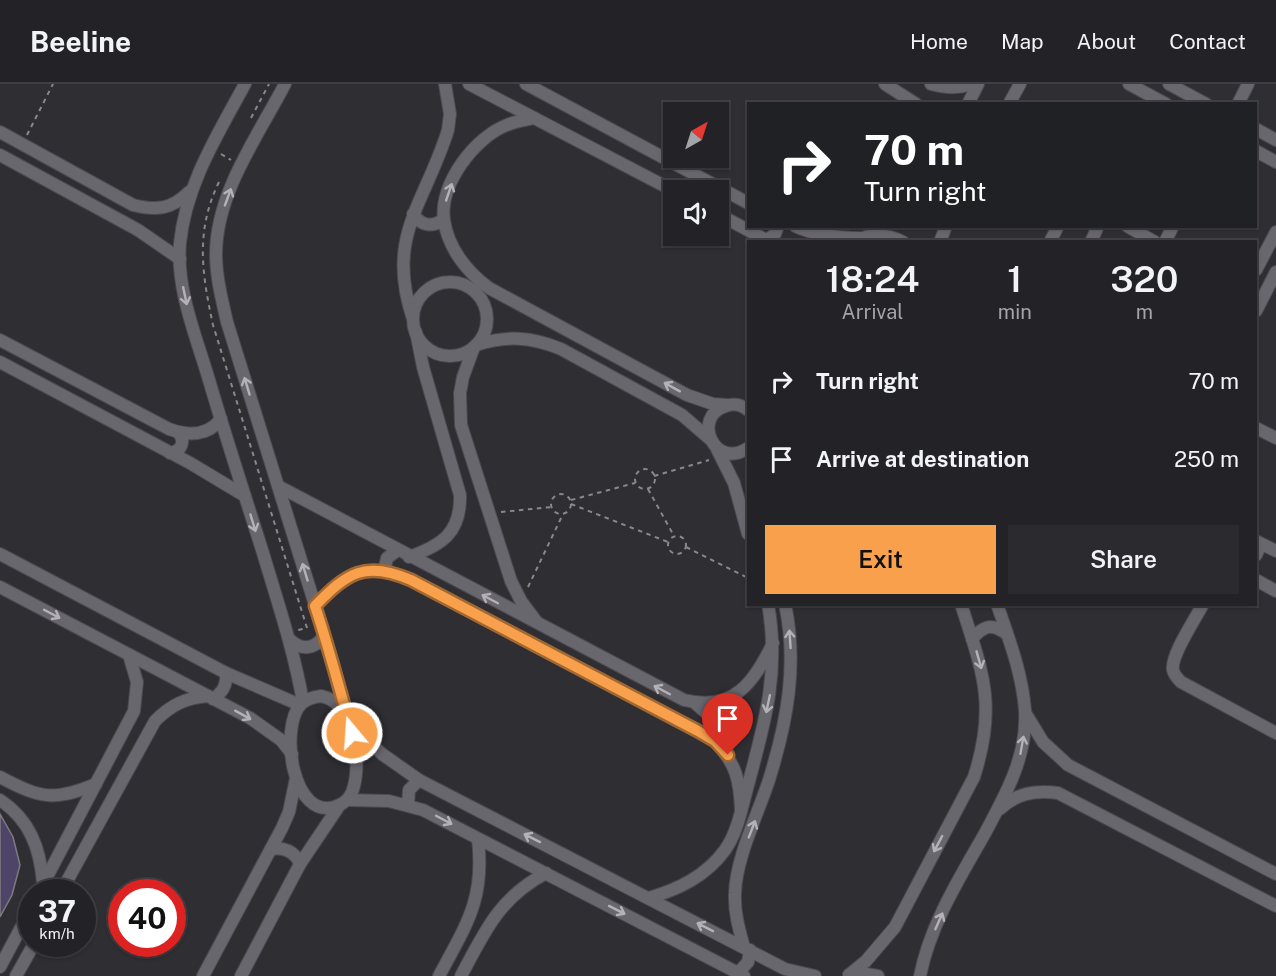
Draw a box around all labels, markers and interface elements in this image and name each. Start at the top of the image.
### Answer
text: Beeline [30,25,131,58]
text: Home [910,29,968,54]
text: Map [1001,29,1044,54]
text: About [1077,29,1136,54]
text: Contact [1169,29,1246,54]
north arrow [663,102,729,168]
map controls [663,102,729,246]
text: 70 m [864,125,964,174]
icon: right [765,126,843,204]
text: Turn right [864,175,987,207]
button: sound [663,180,729,246]
one-way arrow [444,183,455,202]
one-way arrow [224,188,235,206]
text: 18:24 [825,258,919,300]
text: 1 [1007,258,1022,300]
text: 320 [1110,258,1179,300]
one-way arrow [180,286,192,305]
text: Arrival [842,300,903,324]
text: min [998,300,1032,324]
text: m [1136,300,1153,324]
icon: right [765,365,798,398]
text: Turn right [816,368,919,394]
text: 70 m [1188,368,1239,394]
one-way arrow [241,377,252,396]
one-way arrow [664,380,681,392]
icon: arrive [765,443,798,476]
text: Arrive at destination [816,446,1029,472]
text: 250 m [1174,446,1239,472]
one-way arrow [248,513,259,532]
button: Exit [765,525,996,594]
button: Share [1008,525,1239,594]
one-way arrow [298,563,309,582]
one-way arrow [482,593,499,605]
one-way arrow [43,608,60,620]
one-way arrow [785,630,796,650]
one-way arrow [974,650,985,669]
one-way arrow [654,684,672,695]
pin [702,693,753,755]
one-way arrow [762,694,773,714]
position arrow [320,701,384,765]
icon: arrive [711,702,744,735]
one-way arrow [234,709,251,721]
one-way arrow [1017,736,1028,756]
one-way arrow [434,815,452,826]
one-way arrow [748,820,759,839]
one-way arrow [523,832,541,843]
one-way arrow [932,835,944,853]
speed limit sign: 40 [108,879,186,957]
text: 37 [38,893,76,929]
one-way arrow [607,905,625,916]
one-way arrow [934,912,945,930]
one-way arrow [697,921,715,932]
text: km/h [39,925,75,942]

